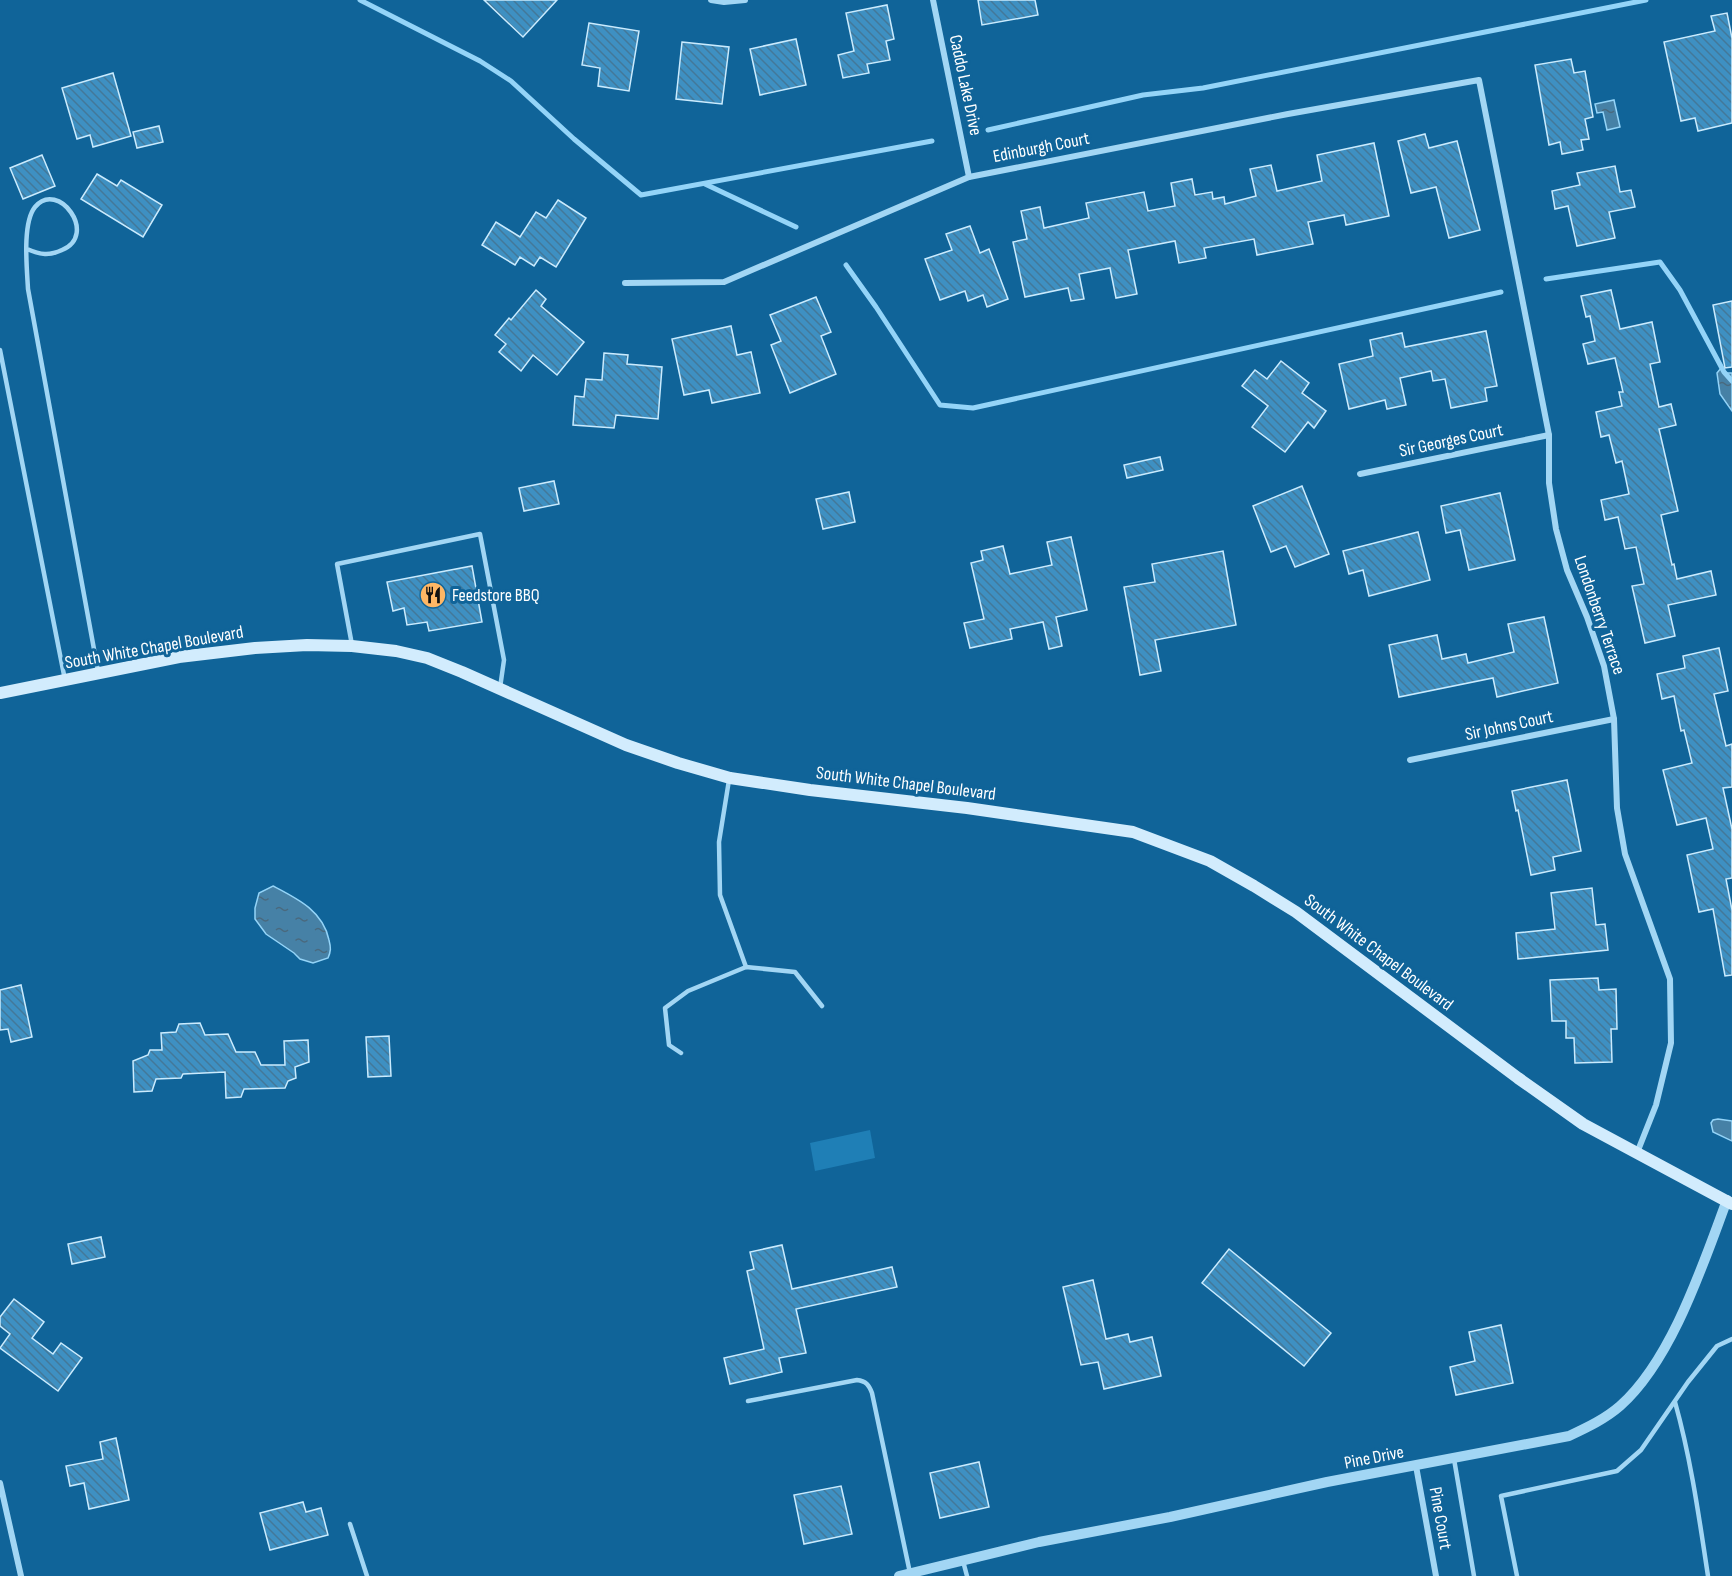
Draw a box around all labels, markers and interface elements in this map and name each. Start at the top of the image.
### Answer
street label: Caddo Lake Drive [945,33,986,137]
street label: Edinburgh Court [991,128,1092,167]
street label: Sir Georges Court [1397,419,1505,462]
street label: Londonberry Terrace [1569,553,1630,677]
restaurant icon: Feedstore BBQ [418,580,448,610]
place label: Feedstore BBQ [452,585,540,606]
street label: South White Chapel Boulevard [63,621,245,674]
street label: Sir Johns Court [1463,706,1556,745]
street label: South White Chapel Boulevard [815,762,997,805]
street label: South White Chapel Boulevard [1300,890,1457,1015]
street label: Pine Drive [1343,1441,1406,1474]
street label: Pine Court [1425,1485,1456,1552]

